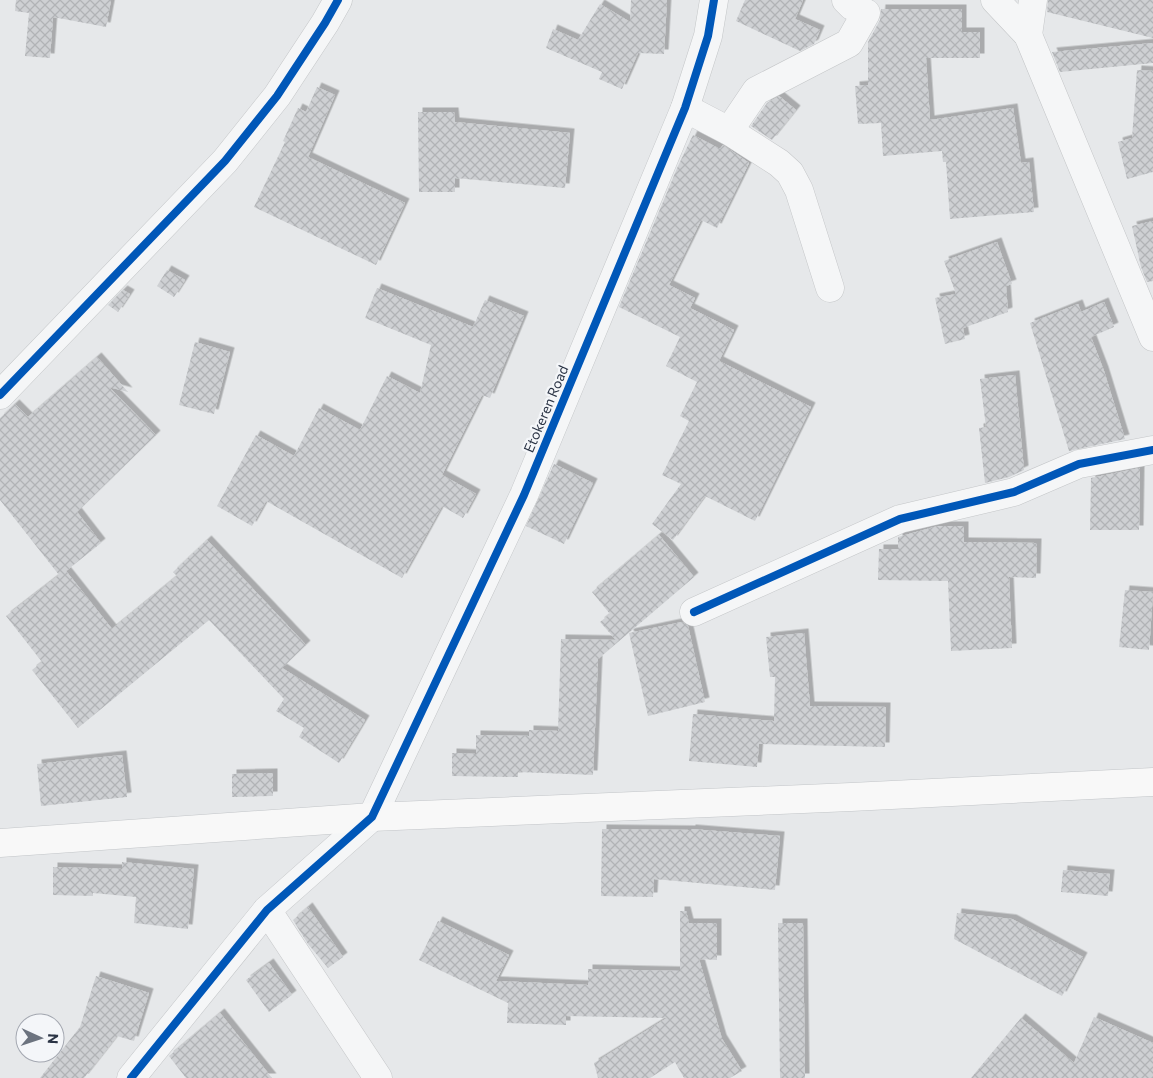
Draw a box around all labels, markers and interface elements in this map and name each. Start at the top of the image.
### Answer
street label: Etokeren Road [520,363,572,455]
north arrow [15,1013,65,1063]
text: N [45,1033,62,1044]

